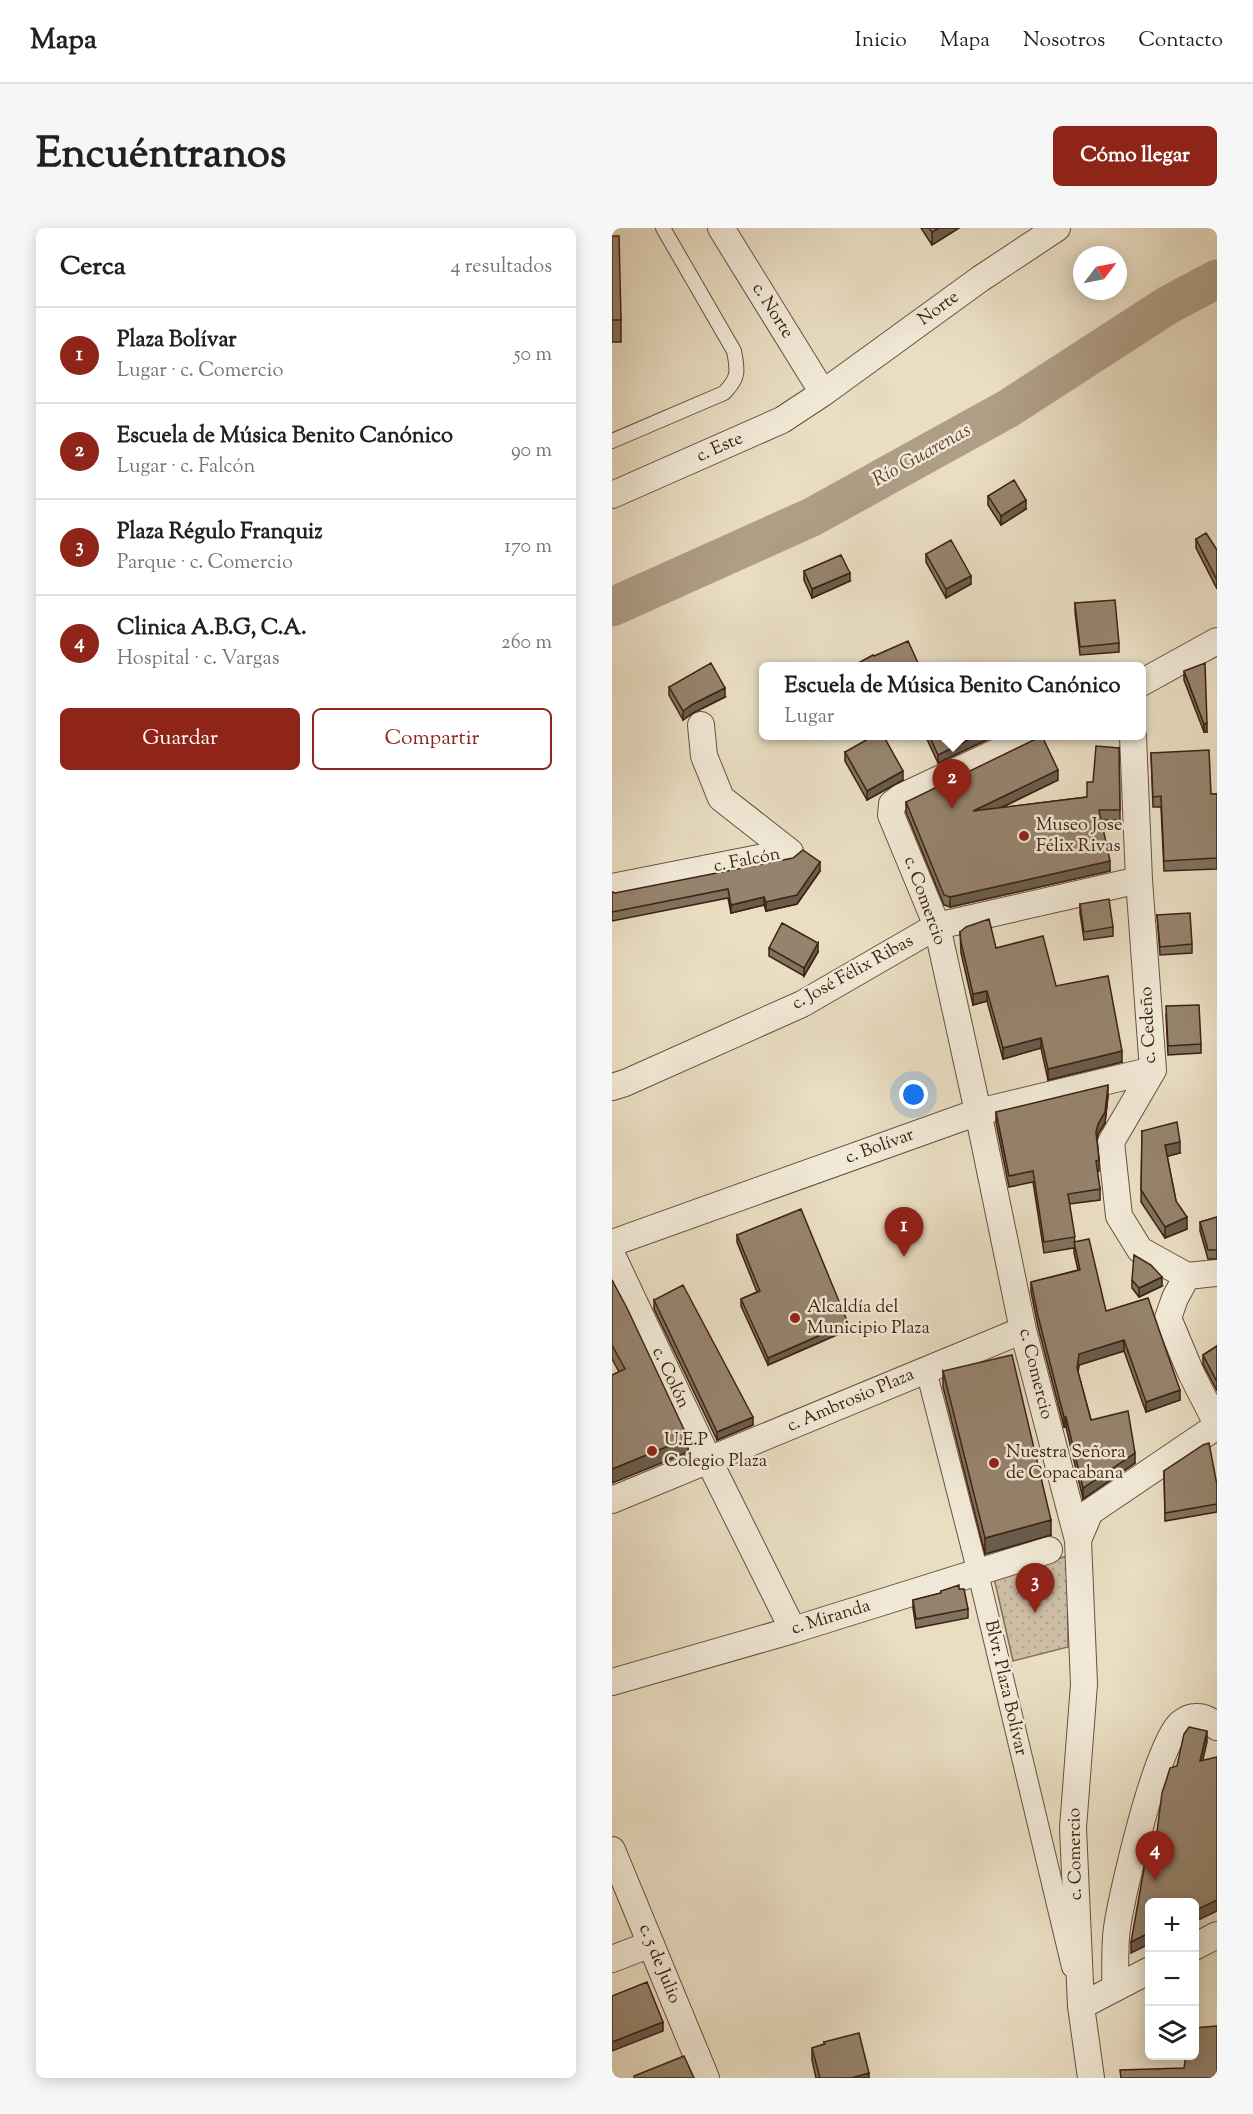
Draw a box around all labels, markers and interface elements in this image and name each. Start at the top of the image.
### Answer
text: Mapa [30,21,97,61]
text: Inicio [855,26,907,56]
text: Mapa [940,26,990,56]
text: Nosotros [1023,26,1105,56]
text: Contacto [1138,26,1223,56]
text: Encuéntranos [36,126,286,186]
button: Cómo llegar [1053,126,1217,186]
north arrow [1073,246,1127,300]
text: Cerca [60,249,126,286]
text: 4 resultados [450,253,552,282]
street label: c. Norte [745,278,799,344]
street label: Norte [913,285,965,333]
text: Plaza Bolívar [117,325,236,357]
text: 1 [76,341,83,370]
text: 50 m [514,341,552,370]
text: Lugar · c. Comercio [117,357,283,386]
water label: Río Guarenas [867,417,977,495]
text: Escuela de Música Benito Canónico [117,421,453,453]
street label: c. Este [693,426,747,470]
text: 2 [75,437,84,466]
text: 90 m [511,437,552,466]
text: Lugar · c. Falcón [117,453,255,482]
text: Plaza Régulo Franquiz [117,517,323,549]
text: 3 [75,533,84,562]
text: 170 m [504,533,552,562]
text: Parque · c. Comercio [117,549,293,578]
text: Clinica A.B.G, C.A. [117,613,307,645]
text: 4 [74,629,85,658]
text: 260 m [501,629,552,658]
text: Hospital · c. Vargas [117,645,280,674]
popup [759,662,1146,740]
text: Escuela de Música Benito Canónico [785,671,1120,703]
text: Lugar [785,703,834,732]
button: Guardar [60,708,300,770]
button: Compartir [312,708,552,770]
pin: 2 [932,760,972,809]
place label: Museo Jose Félix Rivas [1036,813,1122,860]
marker: Museo Jose Félix Rivas [1017,829,1031,843]
street label: c. Falcón [711,842,783,880]
street label: c. Comercio [896,853,952,949]
street label: c. José Félix Ribas [788,929,918,1017]
street label: c. Cedeño [1134,986,1164,1064]
your location [899,1080,928,1109]
street label: c. Bolívar [842,1122,918,1171]
pin: 1 [884,1208,924,1257]
place label: Alcaldía del Municipio Plaza [807,1295,930,1342]
marker: Alcaldía del Municipio Plaza [788,1311,802,1325]
street label: c. Comercio [1011,1326,1059,1422]
street label: c. Colón [644,1343,696,1413]
street label: c. Ambrosio Plaza [783,1362,919,1440]
place label: U.E.P Colegio Plaza [664,1428,767,1475]
place label: Nuestra Señora de Copacabana [1006,1440,1126,1487]
marker: U.E.P Colegio Plaza [645,1444,659,1458]
marker: Nuestra Señora de Copacabana [987,1456,1001,1470]
pin: 3 [1016,1564,1054,1613]
street label: c. Miranda [788,1594,874,1642]
street label: Blvr. Plaza Bolívar [977,1618,1033,1759]
street label: c. Comercio [1062,1807,1090,1901]
pin: 4 [1136,1832,1174,1881]
map controls [1145,1898,1199,2060]
button: + [1145,1898,1199,1952]
street label: c. 5 de Julio [631,1920,687,2008]
button: − [1145,1952,1199,2006]
button: layers [1145,2006,1199,2060]

